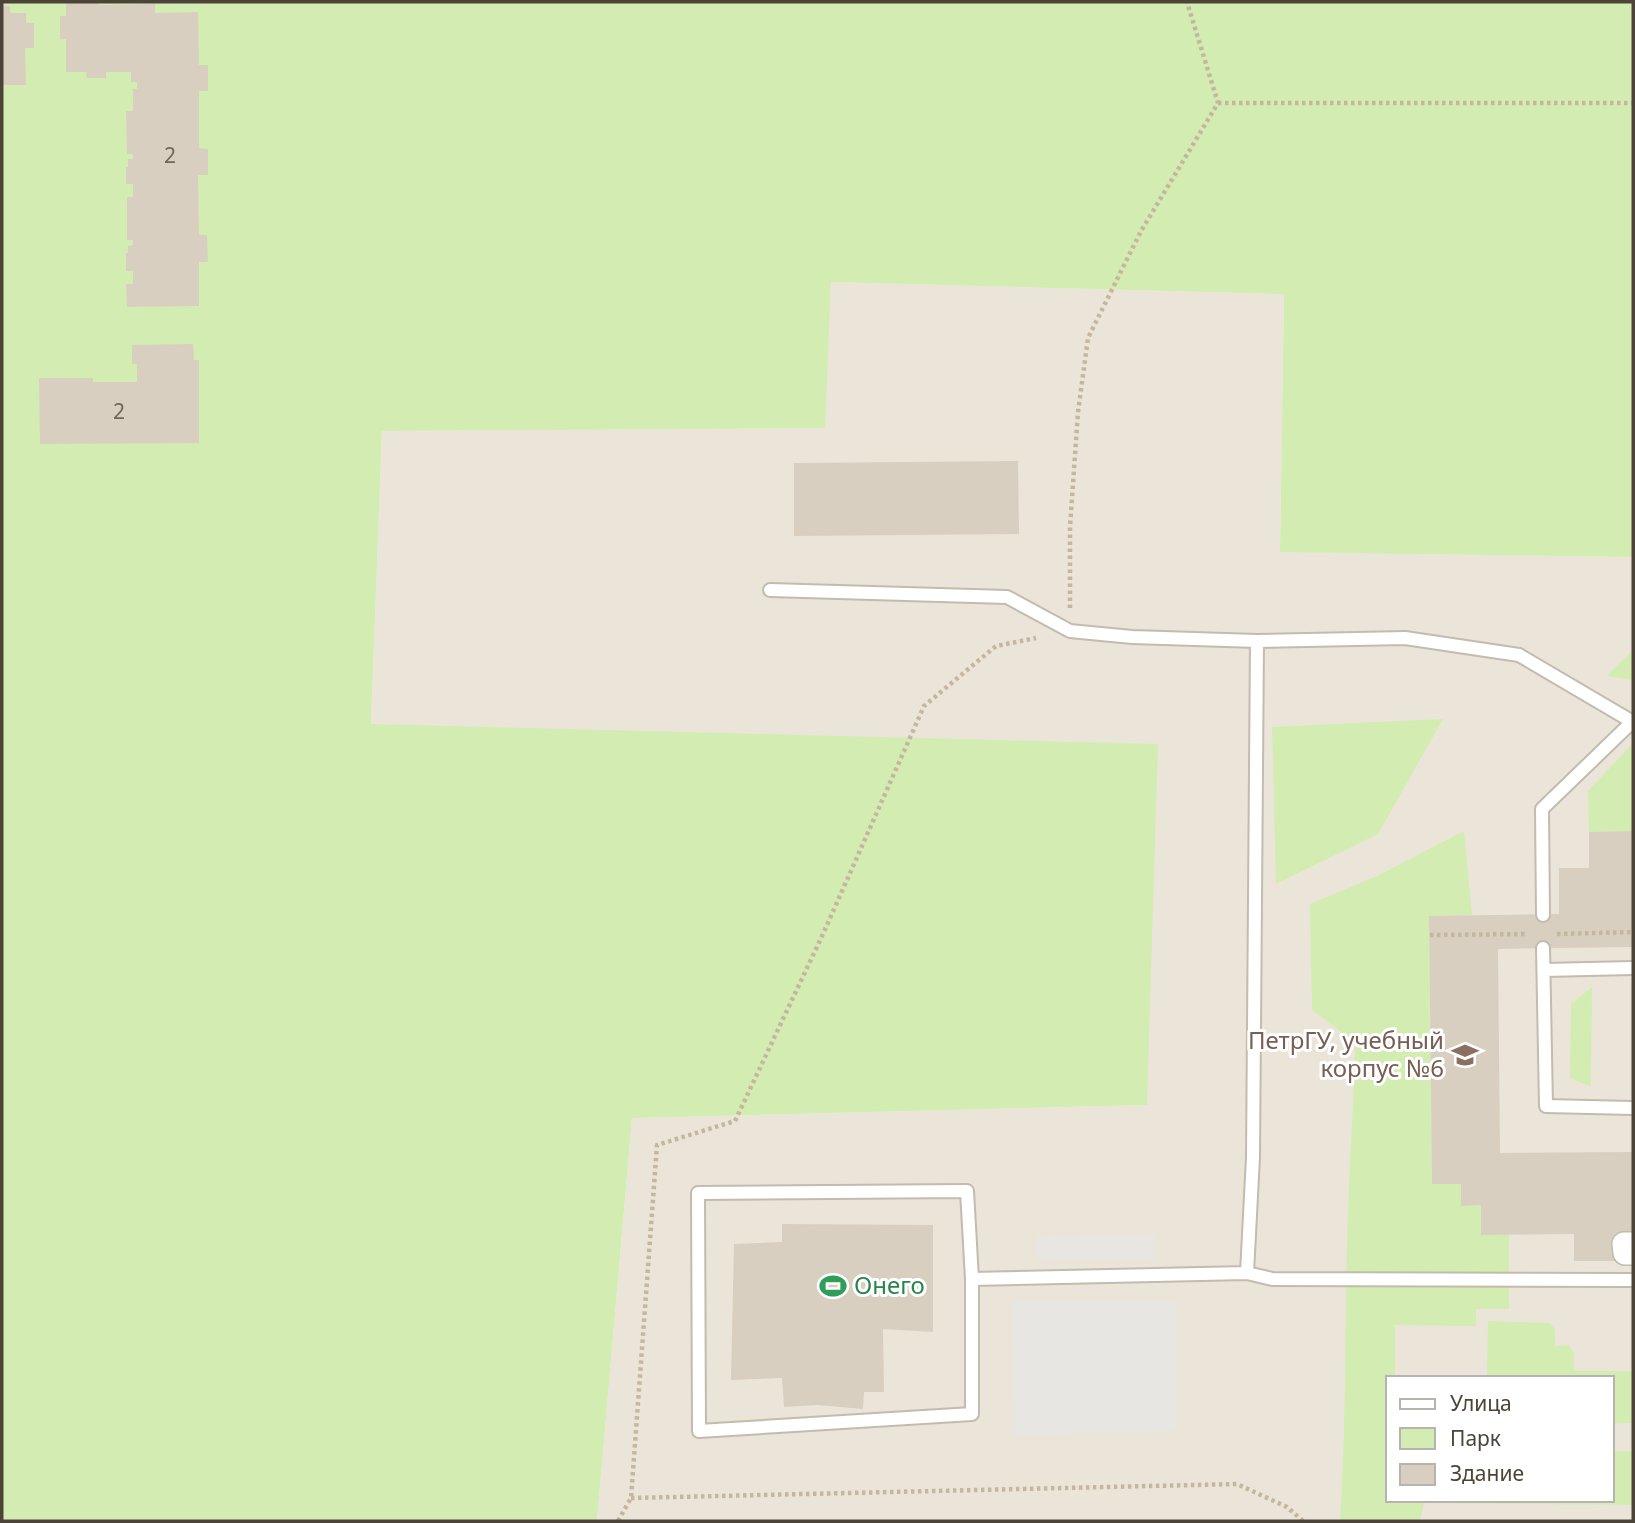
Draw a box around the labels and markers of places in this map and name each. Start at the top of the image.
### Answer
place label: ПетрГУ, учебный корпус №6 [1248,1023,1444,1084]
school or university icon: ПетрГУ, учебный корпус №6 [1450,1040,1480,1070]
place label: Онего [854,1268,925,1301]
sports icon: Онего [818,1271,848,1301]

